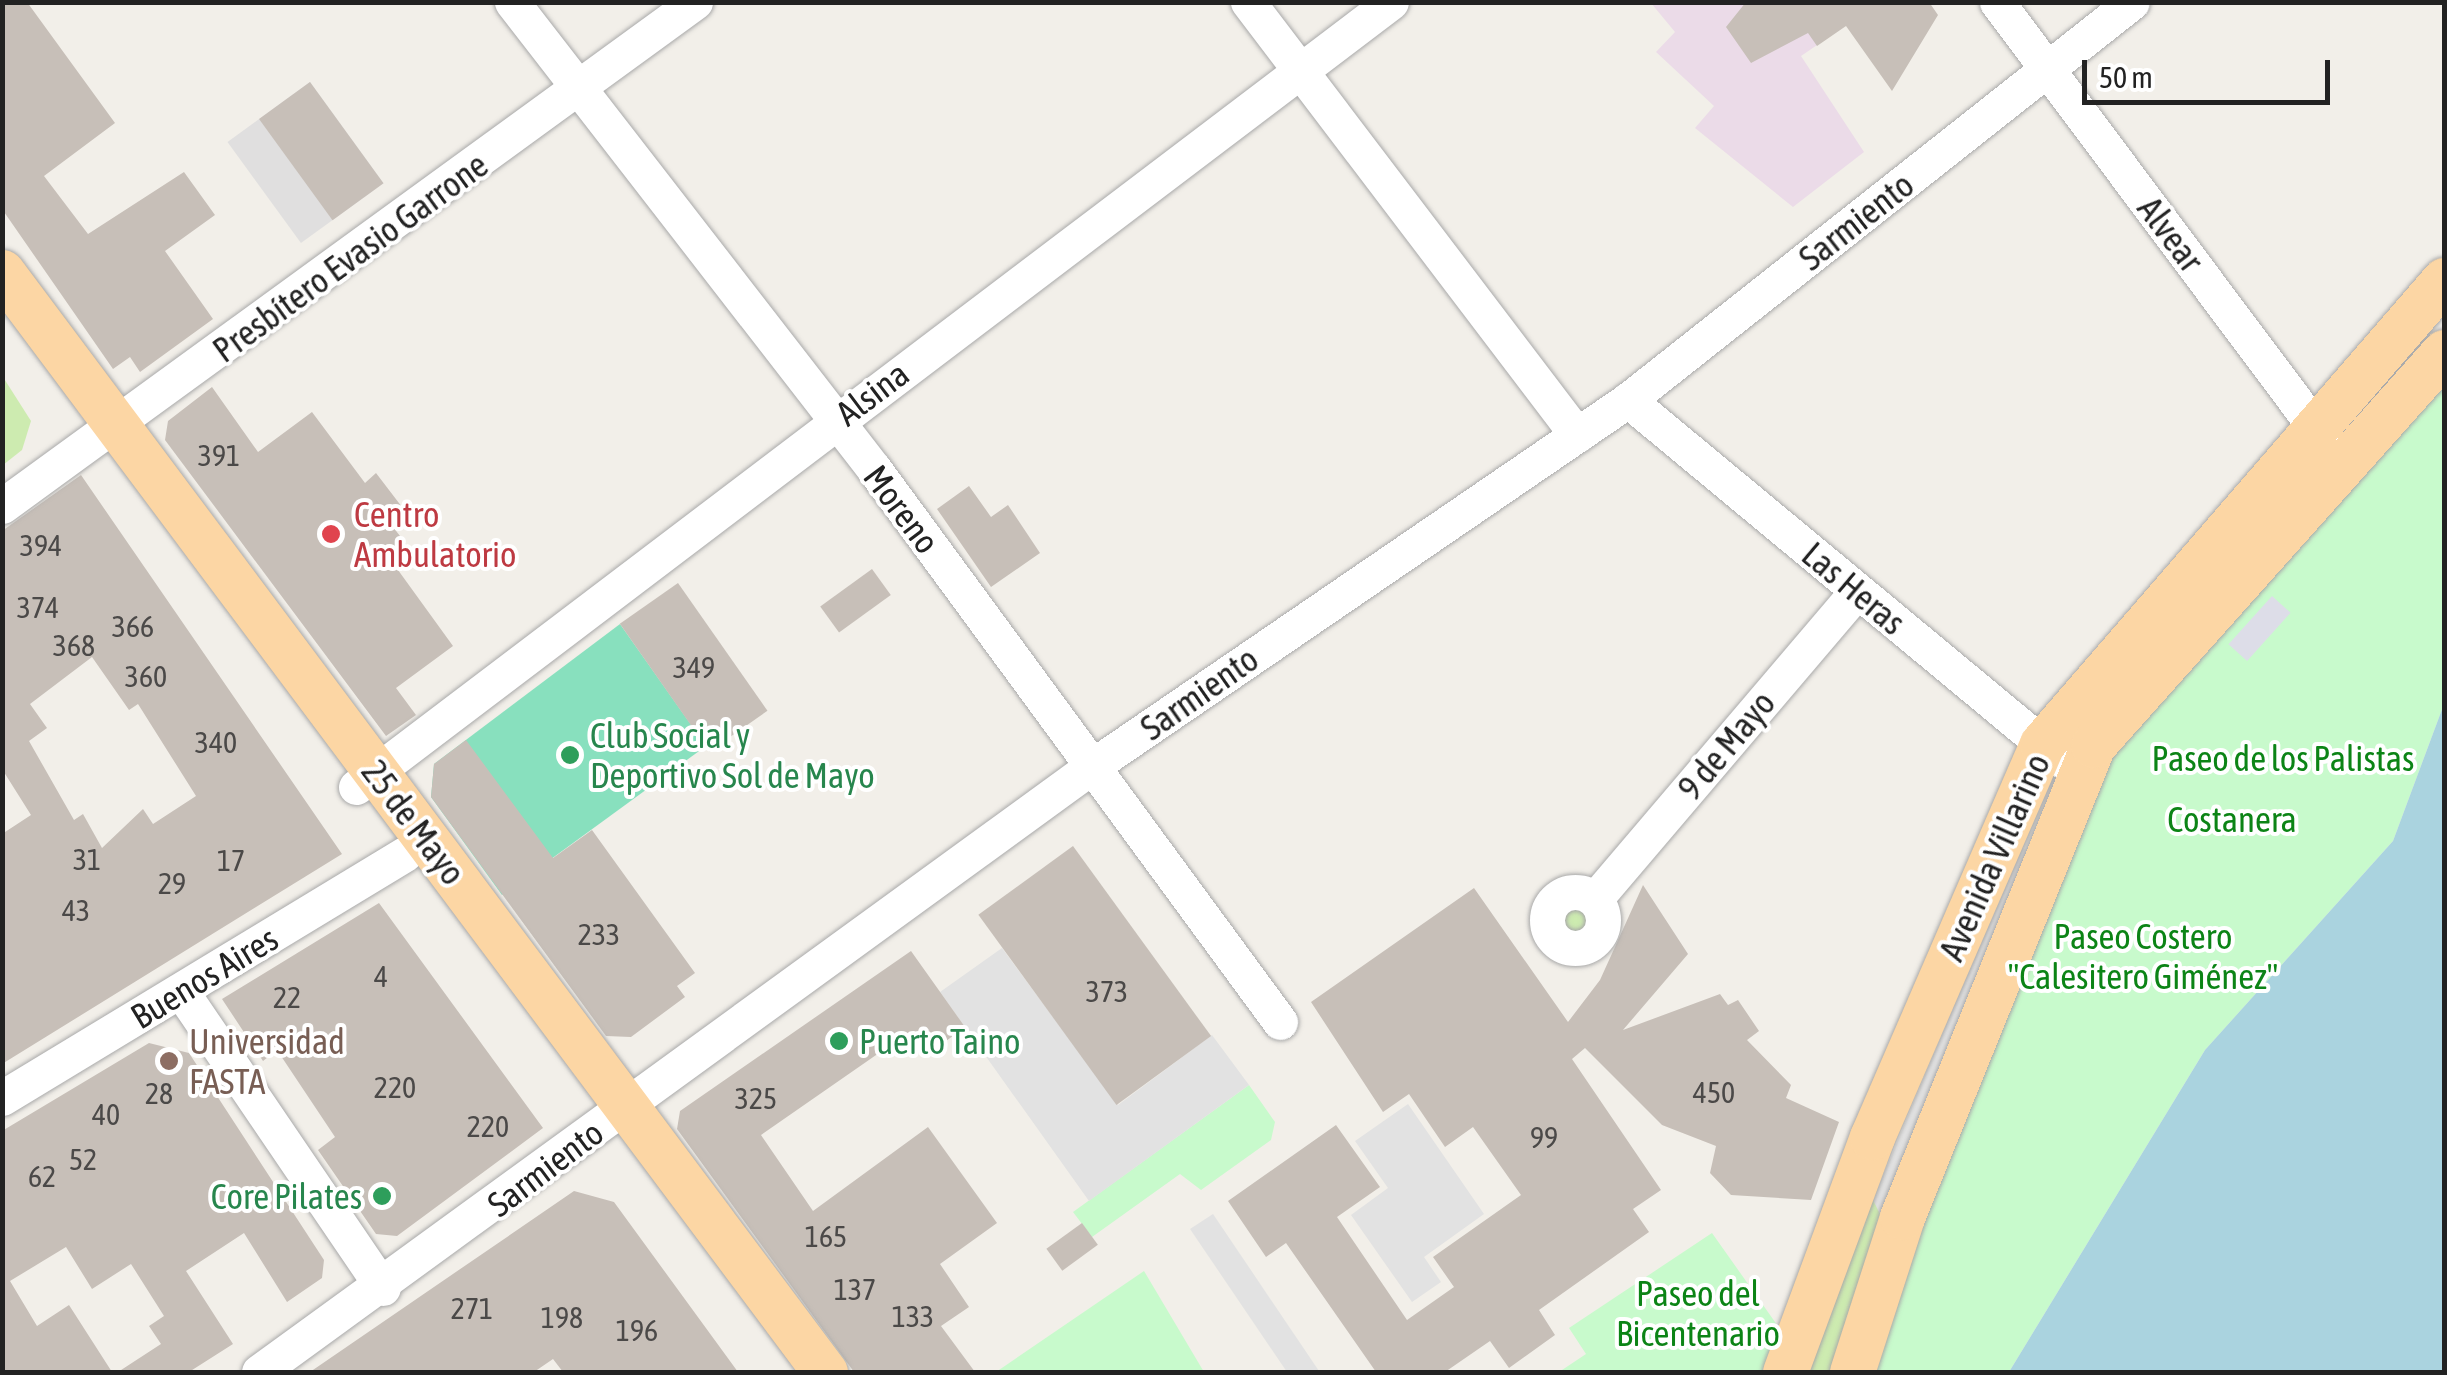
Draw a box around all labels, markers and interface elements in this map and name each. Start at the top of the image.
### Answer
scale bar [2087,40,2334,102]
text: 50 m [2099,60,2153,94]
street label: Presbítero Evasio Garrone [204,143,496,371]
street label: Sarmiento [1790,163,1922,279]
street label: Alvear [2129,188,2213,280]
street label: Alsina [827,352,917,434]
house number: 391 [198,437,240,473]
street label: Moreno [855,457,949,561]
place label: Centro Ambulatorio [354,493,516,575]
marker: Centro Ambulatorio [318,521,344,547]
house number: 394 [20,527,62,563]
street label: Las Heras [1794,533,1914,643]
house number: 374 [17,589,59,625]
house number: 366 [112,608,154,644]
house number: 368 [53,627,95,663]
street label: Sarmiento [1132,637,1266,749]
house number: 349 [673,649,715,685]
house number: 360 [125,658,167,694]
street label: 9 de Mayo [1669,682,1783,808]
place label: Club Social y Deportivo Sol de Mayo [590,714,875,796]
house number: 340 [195,724,237,760]
park label: Paseo de los Palistas [2152,737,2414,779]
marker: Club Social y Deportivo Sol de Mayo [559,744,581,766]
street label: Avenida Villarino [1930,747,2058,967]
street label: 25 de Mayo [354,751,474,893]
park label: Costanera [2167,798,2297,840]
house number: 31 [73,841,101,877]
house number: 17 [217,842,245,878]
house number: 29 [158,865,186,901]
house number: 43 [62,892,90,928]
park label: Paseo Costero "Calesitero Giménez" [2008,915,2278,997]
house number: 233 [578,916,620,952]
street label: Buenos Aires [123,917,285,1037]
house number: 4 [374,958,388,994]
house number: 373 [1086,973,1128,1009]
house number: 22 [273,979,301,1015]
place label: Universidad FASTA [189,1020,345,1102]
place label: Puerto Taino [859,1020,1021,1062]
marker: Puerto Taino [828,1030,850,1052]
marker: Universidad FASTA [158,1050,180,1072]
house number: 220 [374,1069,416,1105]
house number: 450 [1693,1074,1735,1110]
house number: 28 [145,1075,173,1111]
house number: 325 [735,1080,777,1116]
house number: 40 [92,1096,120,1132]
house number: 220 [467,1108,509,1144]
street label: Sarmiento [479,1111,611,1225]
house number: 99 [1530,1119,1558,1155]
house number: 52 [69,1141,97,1177]
house number: 62 [28,1158,56,1194]
place label: Core Pilates [211,1175,362,1217]
marker: Core Pilates [371,1185,393,1207]
house number: 165 [805,1218,847,1254]
house number: 137 [834,1271,876,1307]
park label: Paseo del Bicentenario [1616,1272,1780,1354]
house number: 271 [451,1290,493,1326]
house number: 133 [892,1298,934,1334]
house number: 198 [541,1299,583,1335]
house number: 196 [616,1312,658,1348]

